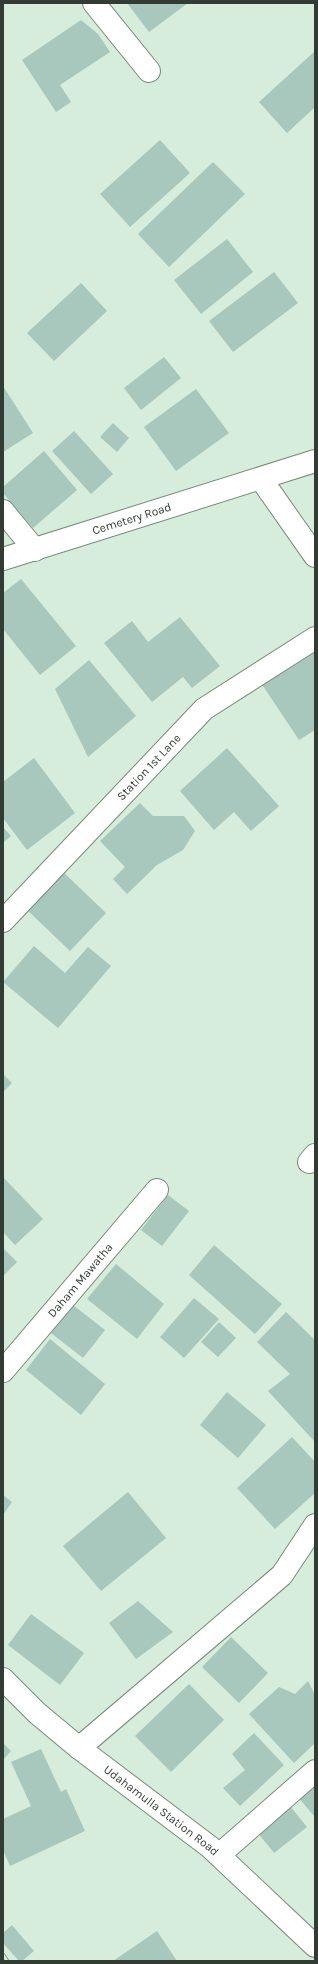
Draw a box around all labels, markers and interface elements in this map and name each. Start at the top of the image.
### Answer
street label: Cemetery Road [91,500,173,538]
street label: Station 1st Lane [114,731,184,803]
street label: Daham Mawatha [45,1240,116,1320]
street label: Udahamulla Station Road [101,1762,222,1859]

